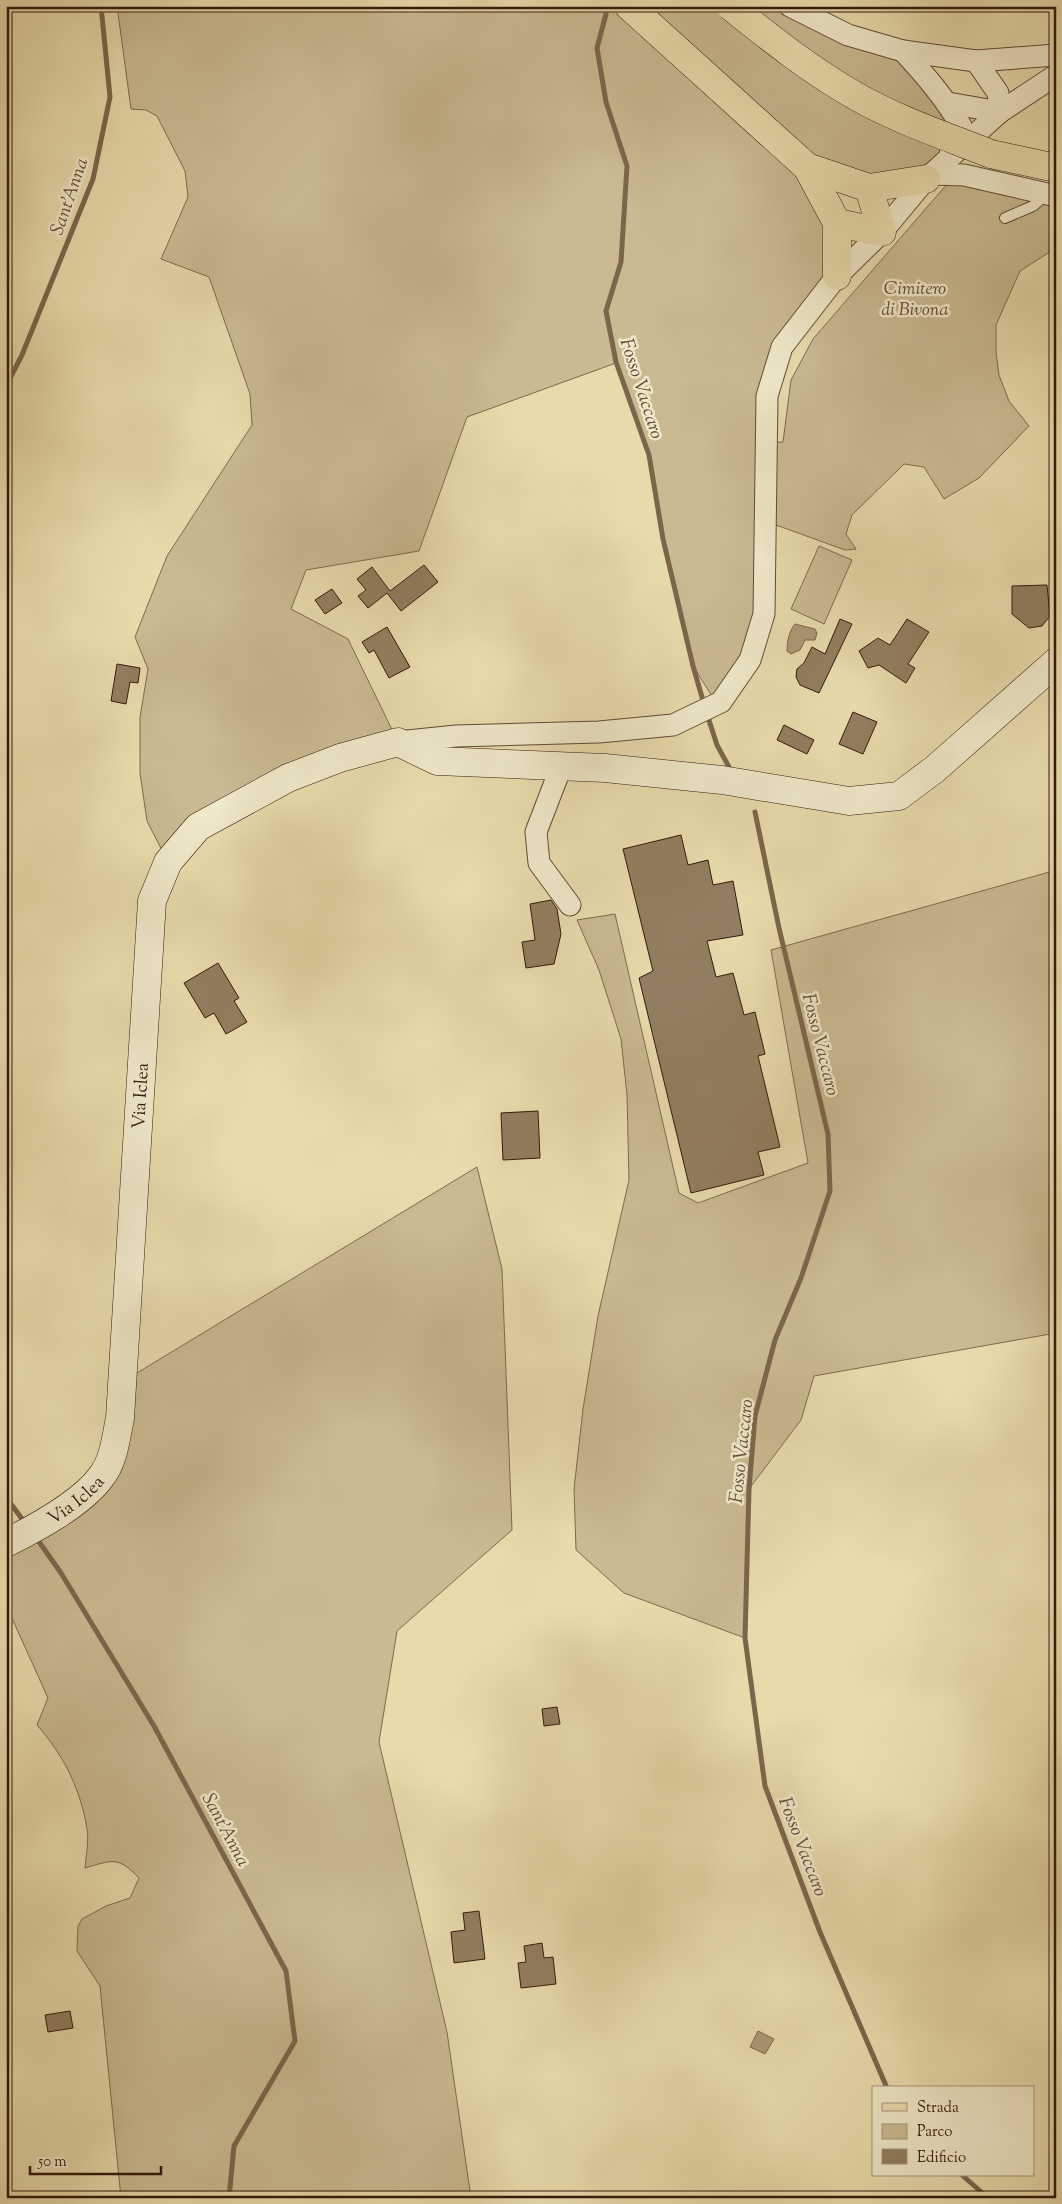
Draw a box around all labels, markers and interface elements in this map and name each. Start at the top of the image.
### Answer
water label: Sant'Anna [45,154,96,239]
park label: Cimitero di Bivona [881,277,949,324]
water label: Fosso Vaccaro [612,335,670,443]
water label: Fosso Vaccaro [794,991,845,1099]
street label: Via Iclea [127,1062,157,1130]
water label: Fosso Vaccaro [724,1398,761,1505]
street label: Via Iclea [43,1471,112,1532]
water label: Sant'Anna [194,1789,256,1872]
water label: Fosso Vaccaro [770,1793,833,1901]
legend [872,2086,1034,2176]
text: Strada [917,2098,959,2119]
text: Parco [917,2122,953,2143]
scale bar [30,2144,161,2176]
text: Edificio [917,2148,966,2169]
text: 50 m [37,2152,67,2173]

